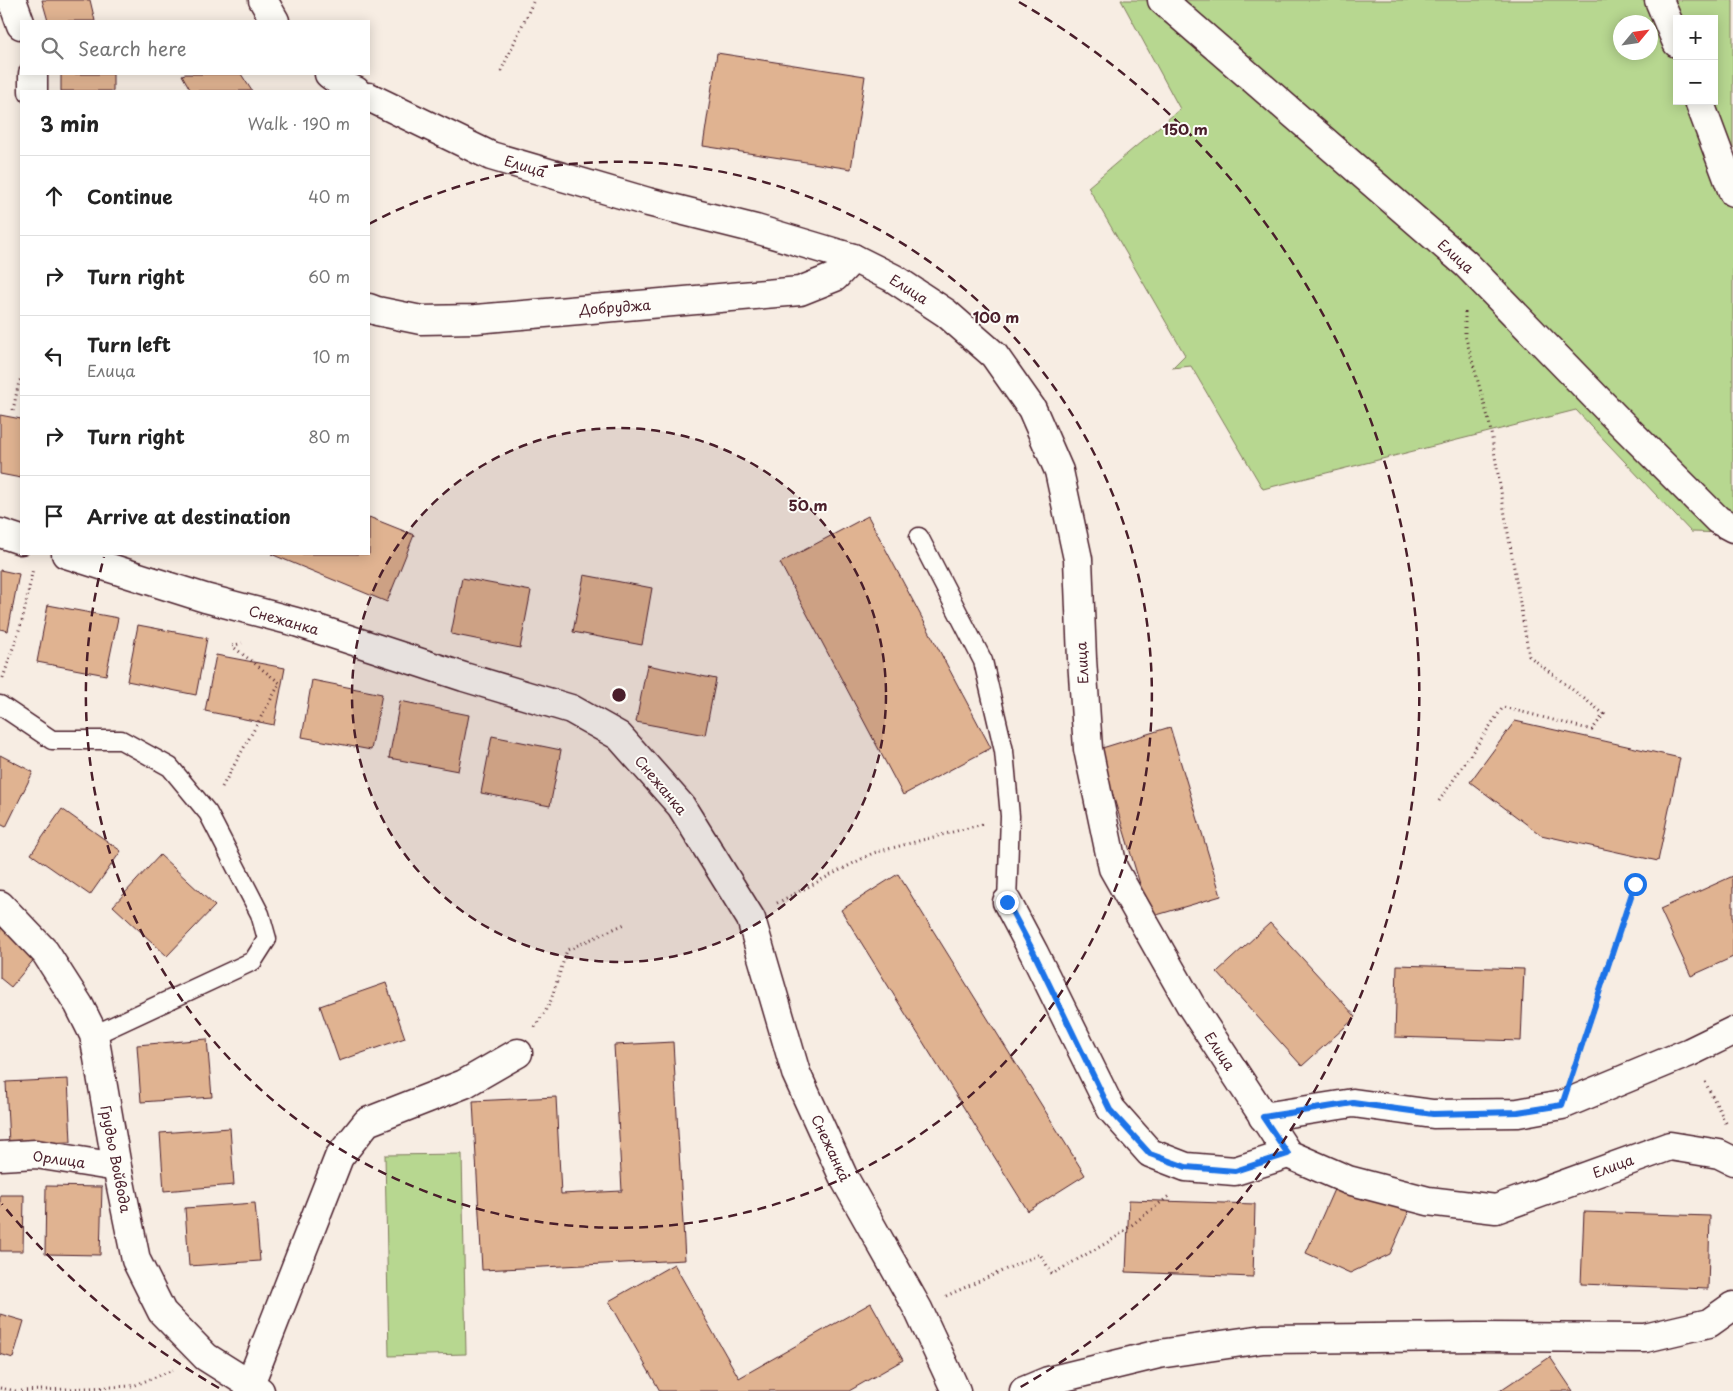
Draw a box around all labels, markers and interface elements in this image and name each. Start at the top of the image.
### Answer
north arrow [1613,15,1658,60]
map controls [1673,15,1718,105]
button: + [1673,15,1718,60]
search box [20,20,370,75]
icon: search [38,34,66,62]
text: Search here [78,34,187,62]
button: − [1673,60,1718,105]
text: 3 min [40,107,99,139]
text: Walk · 190 m [248,111,350,135]
text: 150 m [1162,117,1208,140]
street label: Елица [502,150,549,182]
icon: ahead [40,182,68,210]
text: Continue [87,182,173,210]
text: 40 m [308,184,350,208]
street label: Елица [1433,234,1479,278]
icon: right [40,262,68,290]
text: Turn right [87,262,185,290]
text: 60 m [308,264,350,288]
street label: Елица [885,269,933,309]
street label: Добруджа [578,294,652,320]
text: 100 m [973,305,1019,328]
text: Turn left [87,330,171,358]
icon: left [40,342,68,370]
text: 10 m [313,344,350,368]
text: Елица [87,358,135,382]
icon: right [40,422,68,450]
text: Turn right [87,422,185,450]
text: 80 m [308,424,350,448]
text: 50 m [789,493,827,516]
icon: arrive [40,502,68,530]
text: Arrive at destination [87,502,291,530]
street label: Снежанка [246,600,322,640]
street label: Елица [1070,641,1094,685]
centre of rings [610,686,628,704]
street label: Снежанка [630,751,692,820]
route start [1624,873,1647,896]
route end [996,891,1019,914]
street label: Елица [1200,1028,1240,1075]
street label: Грудьо Войвода [95,1104,137,1215]
street label: Снежанка [806,1111,856,1185]
street label: Орлица [31,1145,87,1173]
street label: Елица [1590,1149,1637,1183]

